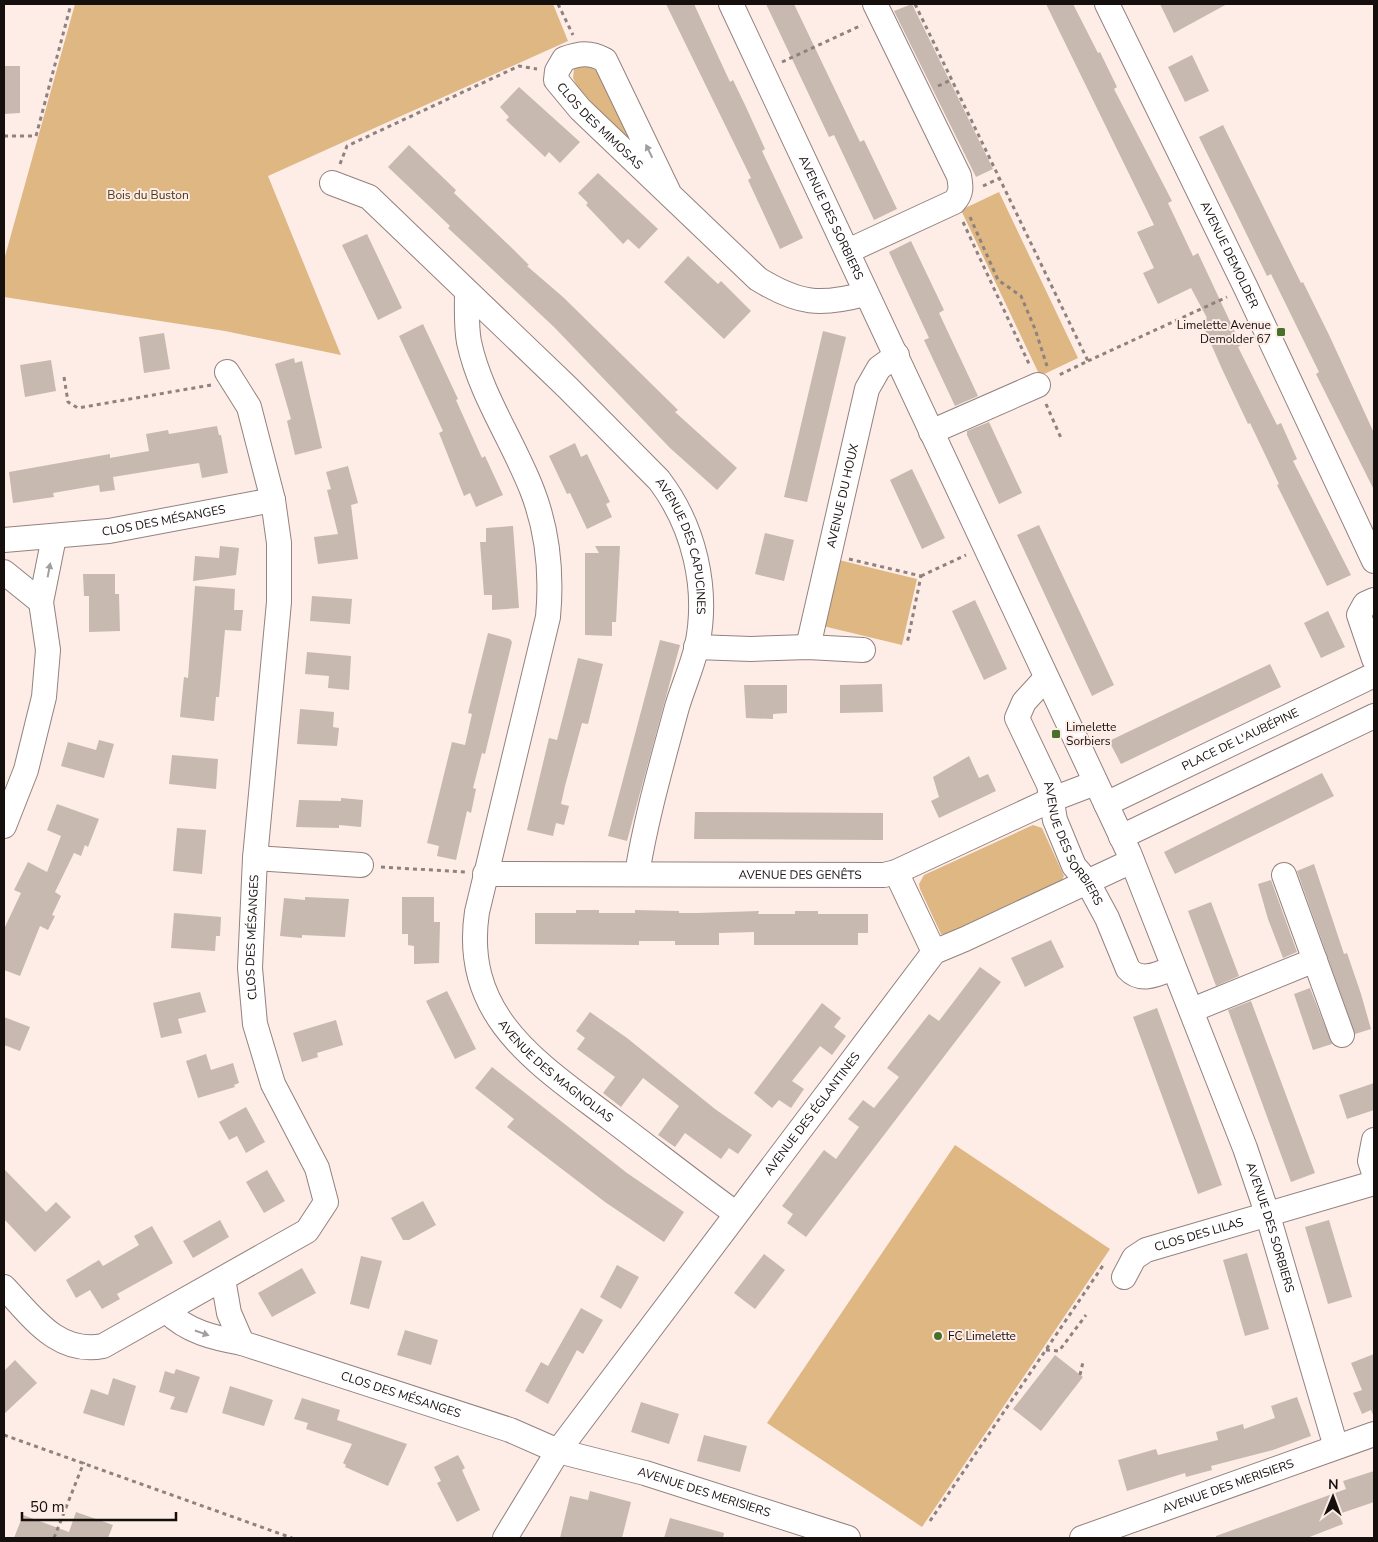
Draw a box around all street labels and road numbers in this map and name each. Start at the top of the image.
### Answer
street label: CLOS DES MIMOSAS [553,79,646,173]
street label: AVENUE DES SORBIERS [795,153,867,282]
street label: AVENUE DEMOLDER [1197,199,1262,311]
street label: AVENUE DU HOUX [823,442,862,550]
street label: AVENUE DES CAPUCINES [652,474,709,615]
street label: CLOS DES MÉSANGES [101,501,227,540]
street label: PLACE DE L'AUBÉPINE [1179,704,1301,774]
street label: AVENUE DES SORBIERS [1040,778,1107,908]
street label: AVENUE DES GENÊTS [738,867,862,883]
street label: CLOS DES MÉSANGES [242,874,262,1000]
street label: AVENUE DES MAGNOLIAS [495,1016,617,1126]
street label: AVENUE DES ÉGLANTINES [760,1049,864,1179]
street label: AVENUE DES SORBIERS [1242,1160,1298,1294]
street label: CLOS DES LILAS [1152,1214,1245,1255]
street label: CLOS DES MÉSANGES [339,1368,463,1422]
street label: AVENUE DES MERISIERS [1160,1455,1296,1517]
street label: AVENUE DES MERISIERS [636,1463,773,1521]

